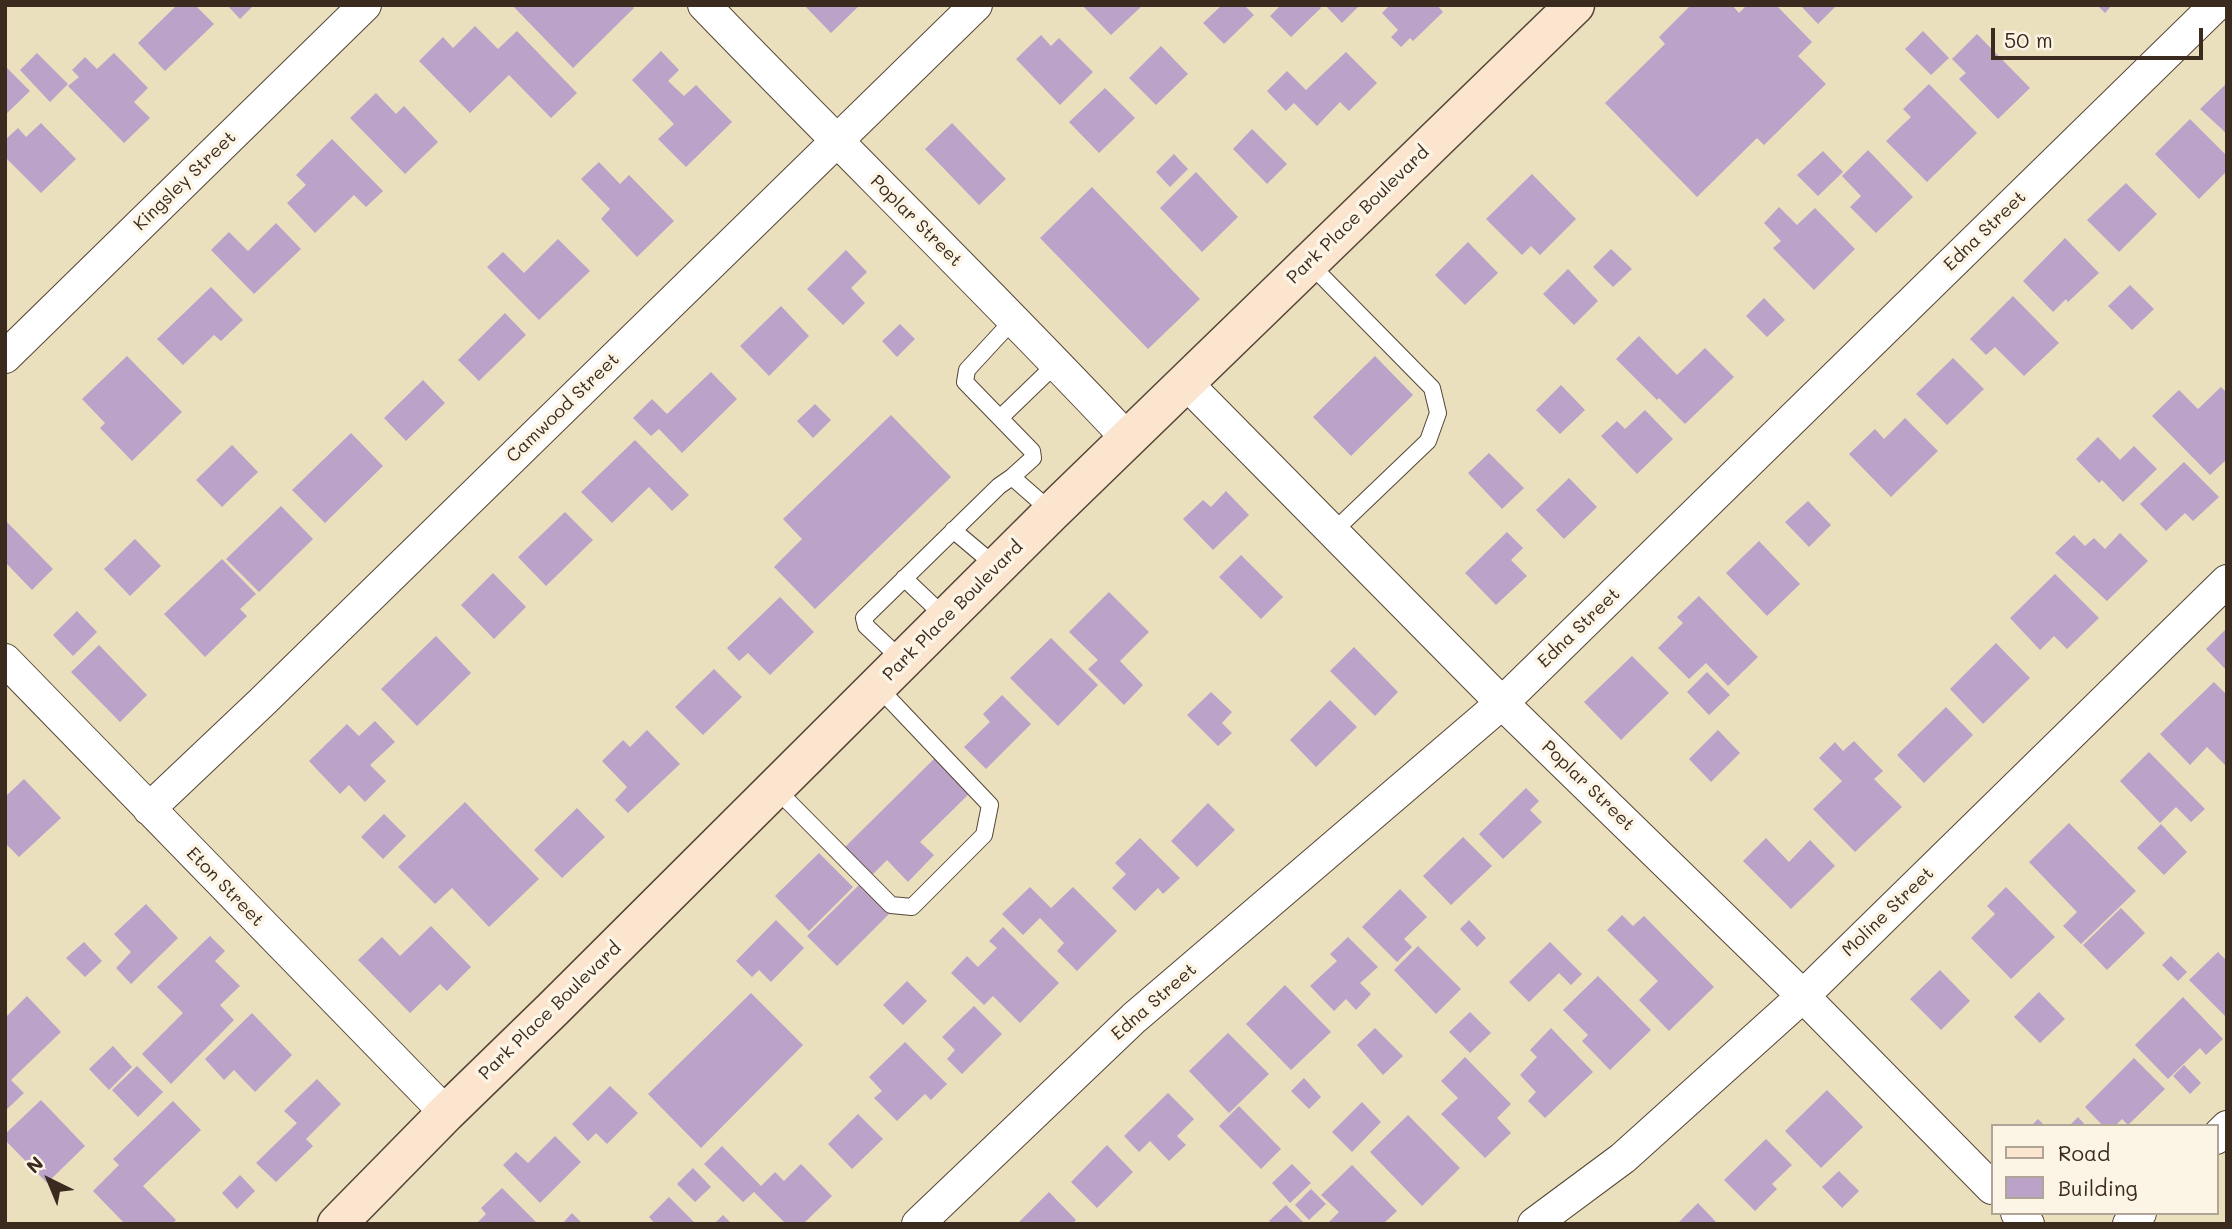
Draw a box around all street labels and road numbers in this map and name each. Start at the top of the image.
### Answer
street label: Kingsley Street [129,127,241,235]
street label: Park Place Boulevard [1282,141,1434,289]
street label: Poplar Street [866,171,966,271]
street label: Edna Street [1939,186,2031,276]
street label: Camwood Street [502,349,624,467]
street label: Park Place Boulevard [878,536,1028,686]
street label: Edna Street [1533,583,1625,673]
street label: Poplar Street [1537,736,1639,836]
street label: Eton Street [182,843,268,931]
street label: Moline Street [1838,863,1938,961]
street label: Park Place Boulevard [474,937,626,1085]
street label: Edna Street [1107,959,1201,1045]

